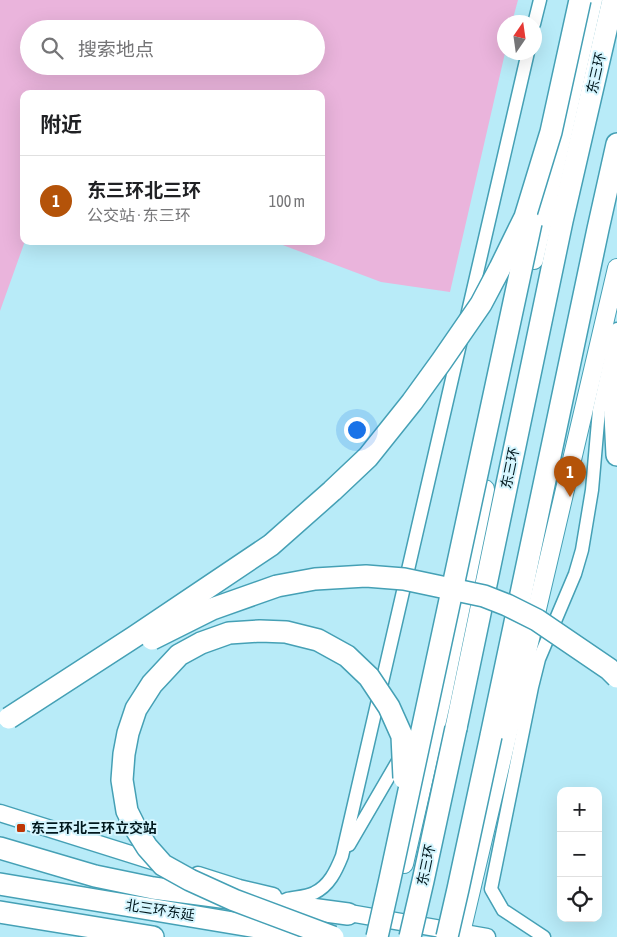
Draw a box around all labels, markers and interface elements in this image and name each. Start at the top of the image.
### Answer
north arrow [497,15,542,60]
search box [20,20,325,75]
icon: search [38,34,66,62]
text: 搜索地点 [78,38,154,60]
street label: 东三环 [583,51,609,95]
text: 附近 [40,112,82,136]
text: 东三环北三环 [87,179,201,201]
text: 1 [52,192,60,210]
text: 100 m [269,192,305,210]
text: 公交站 · 东三环 [87,206,191,224]
your location [344,417,370,443]
street label: 东三环 [498,446,522,490]
pin: 1 [554,456,586,497]
map controls [557,787,602,922]
button: + [557,787,602,832]
place label: 东三环北三环立交站 [31,820,157,836]
marker: 东三环北三环立交站 [15,822,27,834]
button: − [557,832,602,877]
street label: 东三环 [414,843,438,887]
button: locate [557,877,602,922]
street label: 北三环东延 [124,897,196,923]

